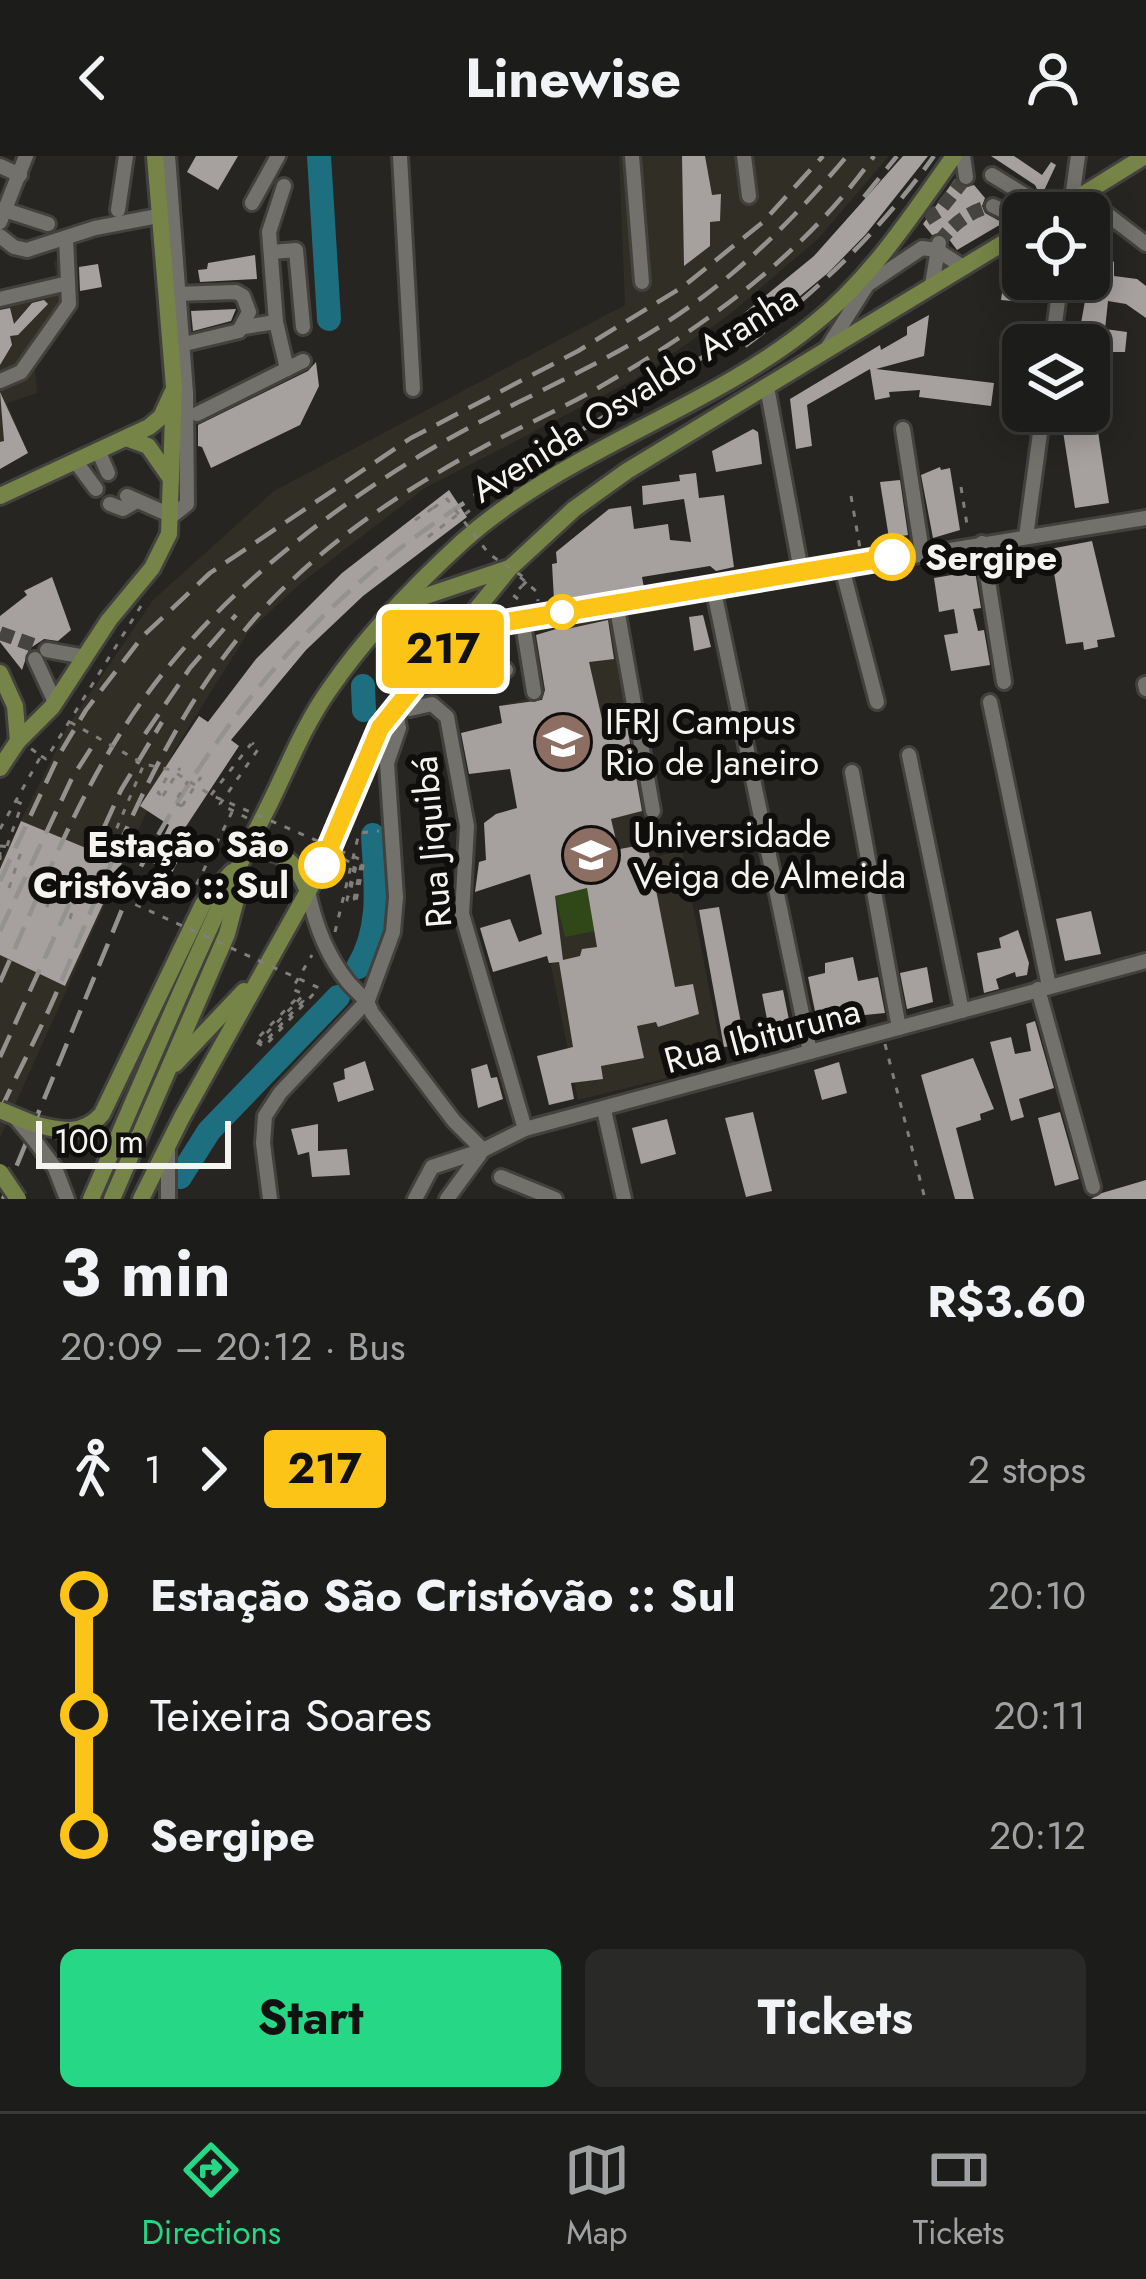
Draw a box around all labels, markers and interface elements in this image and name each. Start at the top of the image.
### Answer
text: Linewise [465,39,681,117]
icon: back [60,45,126,111]
icon: person [1020,45,1086,111]
map controls [1002,192,1110,432]
button: locate [1002,192,1110,300]
street label: Avenida Osvaldo Aranha [461,271,807,515]
button: layers [1002,324,1110,432]
place label: Sergipe [925,531,1057,583]
marker: Sergipe [870,535,914,579]
unlabelled marker [546,596,578,628]
line badge: 217 [374,610,512,688]
text: 217 [406,618,480,679]
place label: IFRJ Campus Rio de Janeiro [605,695,819,788]
school or university icon: IFRJ Campus Rio de Janeiro [532,711,594,773]
street label: Rua Jiquibá [398,754,464,930]
place label: Universidade Veiga de Almeida [633,808,906,901]
place label: Estação São Cristóvão :: Sul [33,818,289,911]
school or university icon: Universidade Veiga de Almeida [560,824,622,886]
marker: Estação São Cristóvão :: Sul [300,843,344,887]
street label: Rua Ibituruna [658,984,866,1086]
scale bar [36,1115,231,1168]
text: 100 m [54,1118,144,1165]
text: 3 min [60,1225,231,1321]
text: R$3.60 [927,1269,1086,1334]
text: 20:09 – 20:12 · Bus [60,1318,406,1375]
icon: walk [60,1436,126,1502]
icon: forward [180,1436,246,1502]
text: 217 [288,1438,362,1499]
text: 1 [144,1441,162,1498]
text: 2 stops [968,1441,1086,1498]
text: Estação São Cristóvão :: Sul [150,1563,736,1628]
text: 20:10 [988,1567,1086,1624]
text: Teixeira Soares [150,1683,432,1748]
text: 20:11 [994,1687,1086,1744]
text: Sergipe [150,1803,315,1868]
text: 20:12 [989,1807,1086,1864]
button: Start [60,1949,561,2087]
button: Tickets [585,1949,1086,2087]
tab: Directions [141,2137,281,2256]
tab: Map [564,2137,630,2256]
tab: Tickets [913,2137,1005,2256]

